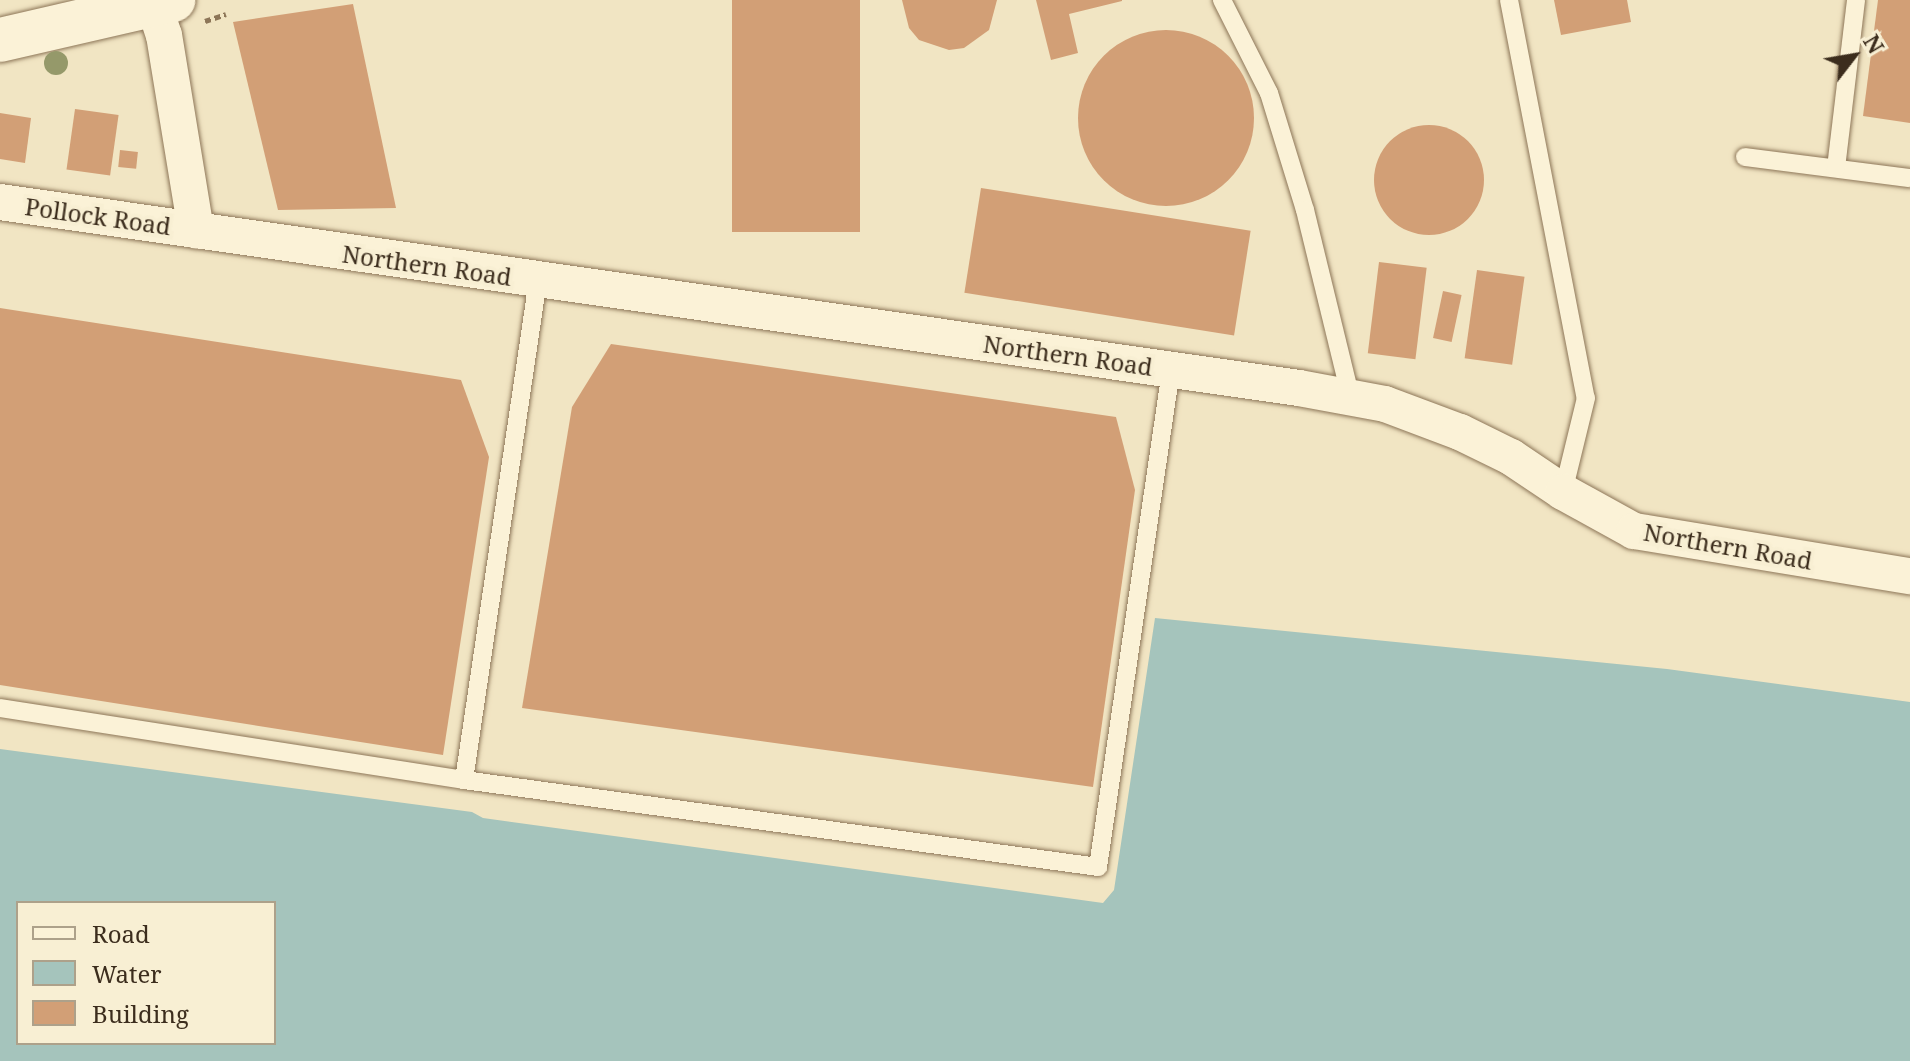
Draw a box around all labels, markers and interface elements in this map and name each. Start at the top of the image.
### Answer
north arrow [1814,16,1894,96]
text: N [1857,28,1892,59]
street label: Pollock Road [23,192,173,240]
street label: Northern Road [340,239,514,291]
street label: Northern Road [981,329,1155,381]
street label: Northern Road [1641,517,1815,575]
legend [16,901,276,1045]
text: Road [92,917,150,950]
text: Water [92,957,162,990]
text: Building [92,997,189,1030]

